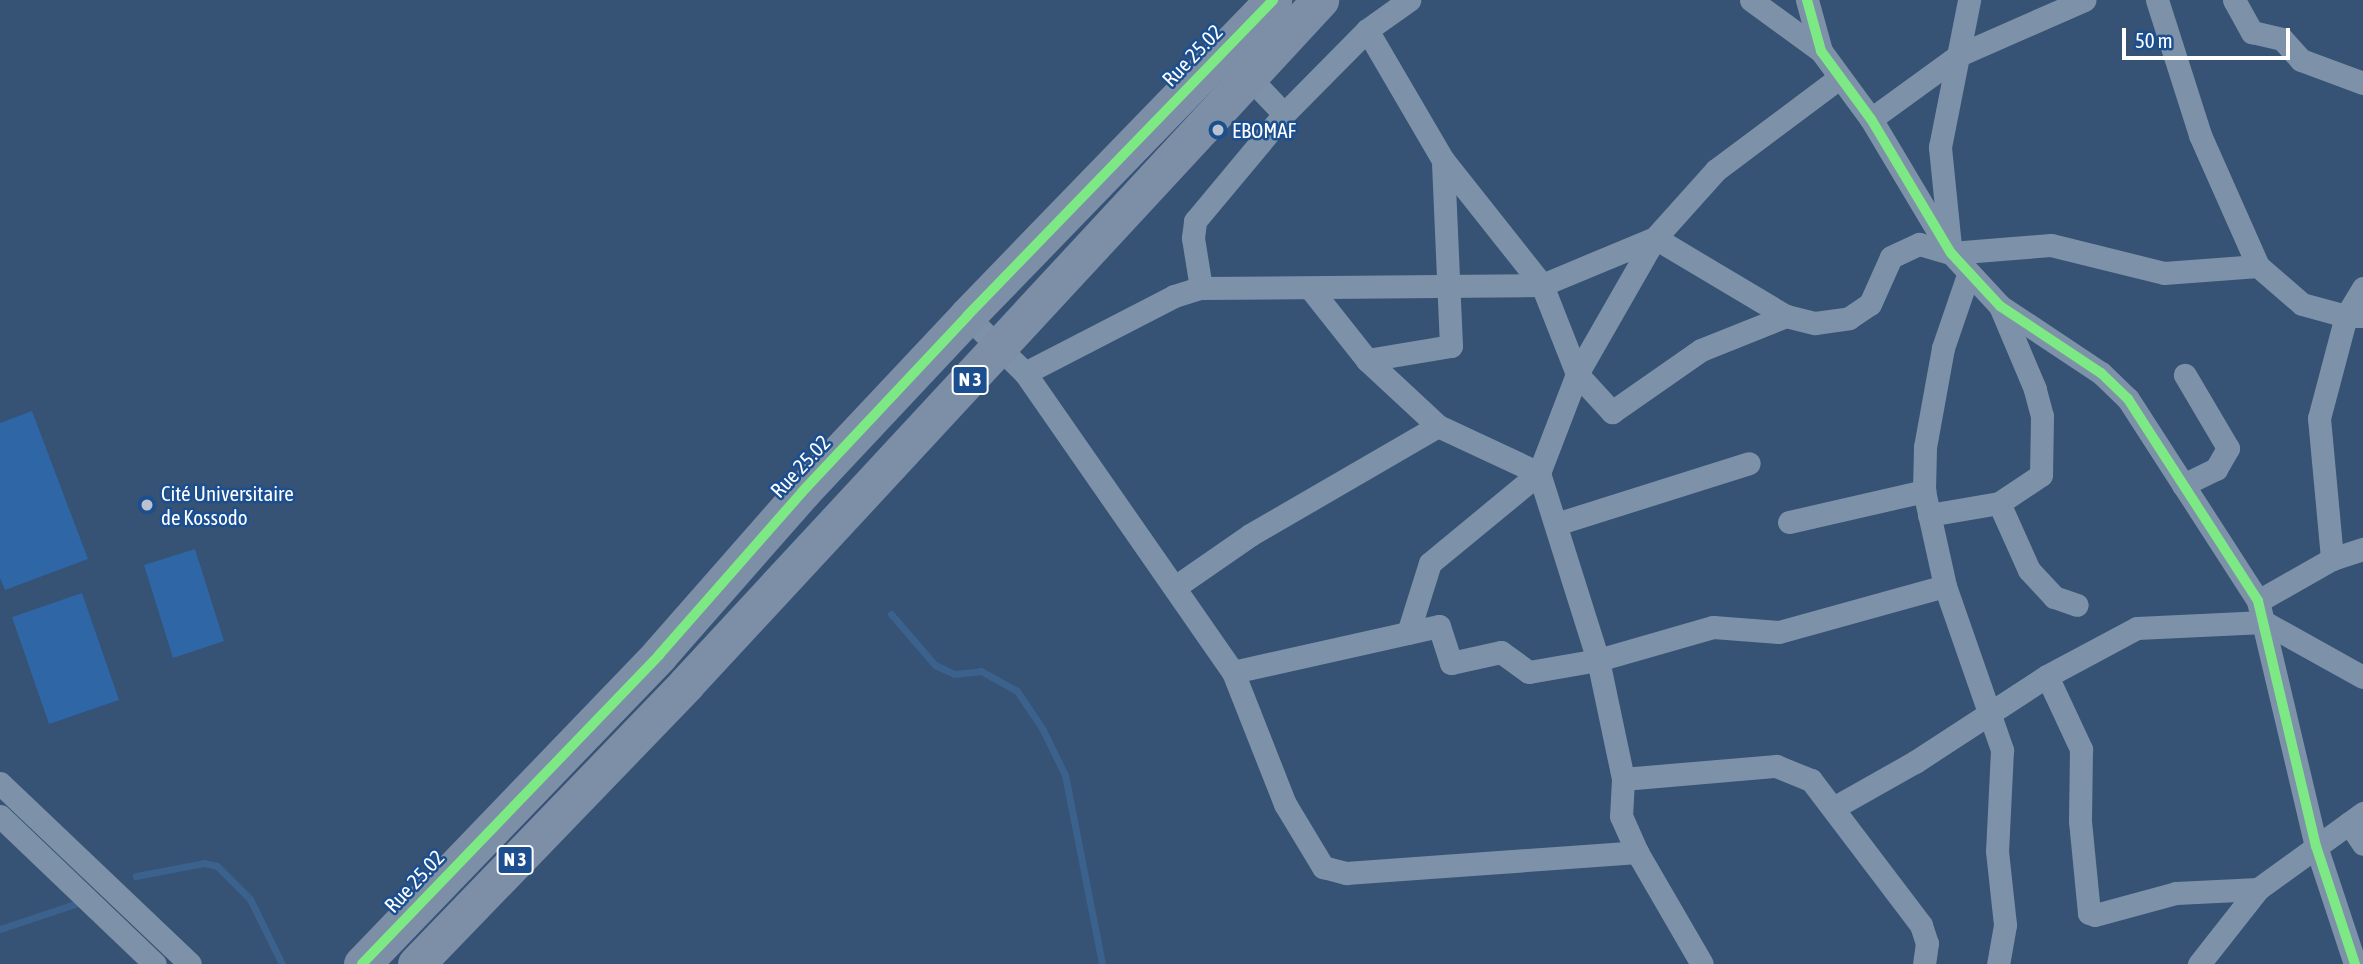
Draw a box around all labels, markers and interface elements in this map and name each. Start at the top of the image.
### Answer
scale bar [2125,14,2293,58]
street label: Rue 25.02 [1156,19,1228,91]
text: 50 m [2135,28,2173,52]
place label: EBOMAF [1232,117,1296,143]
marker: EBOMAF [1210,122,1226,138]
road number: N 3 [951,364,989,396]
street label: Rue 25.02 [765,430,835,502]
place label: Cité Universitaire de Kossodo [161,480,294,530]
marker: Cité Universitaire de Kossodo [139,497,155,513]
street label: Rue 25.02 [379,845,449,917]
road number: N 3 [496,845,534,876]

